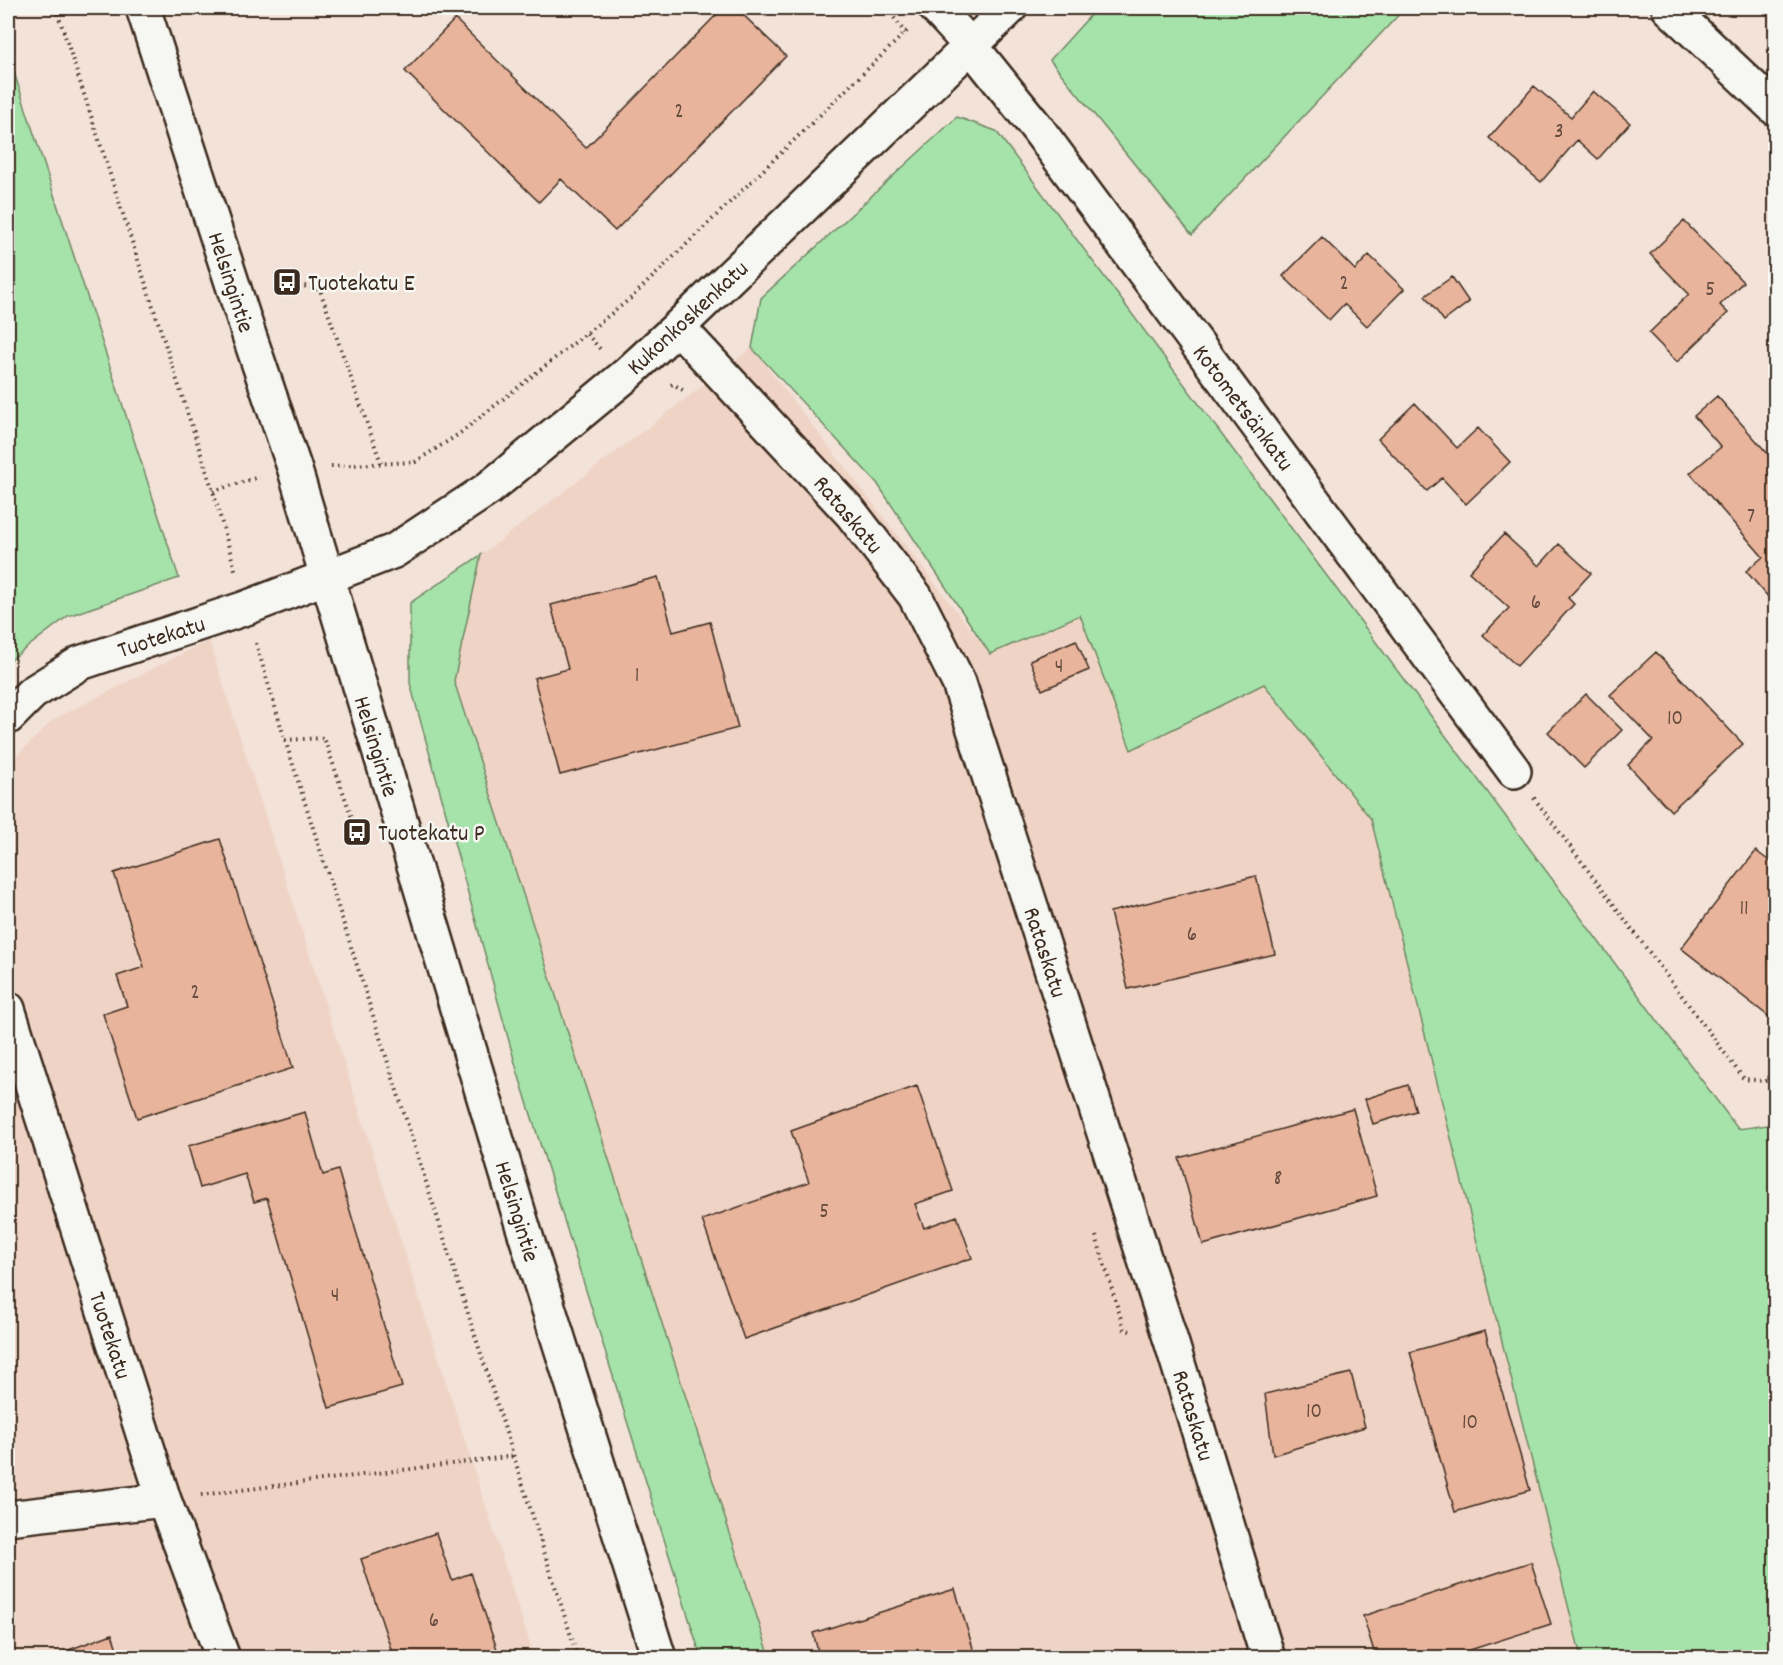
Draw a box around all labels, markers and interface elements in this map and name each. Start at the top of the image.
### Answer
house number: 2 [674,98,684,128]
house number: 3 [1554,118,1564,148]
street label: Helsingintie [197,228,261,338]
street label: Kukonkoskenkatu [621,254,757,385]
bus stop icon: Tuotekatu E [271,266,303,298]
place label: Tuotekatu E [308,268,415,302]
house number: 2 [1339,270,1349,300]
house number: 5 [1705,276,1715,306]
street label: Kotometsänkatu [1183,338,1301,479]
street label: Rataskatu [804,469,890,563]
house number: 7 [1747,503,1755,533]
house number: 6 [1531,589,1541,619]
street label: Tuotekatu [114,609,210,669]
house number: 4 [1055,653,1063,683]
house number: 1 [635,662,639,692]
street label: Helsingintie [343,692,406,802]
house number: 10 [1667,705,1683,735]
bus stop icon: Tuotekatu P [341,816,373,848]
place label: Tuotekatu P [378,818,485,852]
house number: 11 [1739,895,1749,925]
street label: Rataskatu [1013,903,1074,1003]
house number: 6 [1187,921,1197,951]
house number: 2 [190,979,200,1009]
street label: Helsingintie [484,1157,547,1267]
house number: 8 [1274,1165,1282,1195]
house number: 5 [819,1198,829,1228]
house number: 4 [331,1282,339,1312]
street label: Tuotekatu [78,1288,138,1384]
street label: Rataskatu [1161,1366,1221,1466]
house number: 10 [1306,1398,1322,1428]
house number: 10 [1462,1409,1478,1439]
house number: 6 [429,1607,439,1637]

